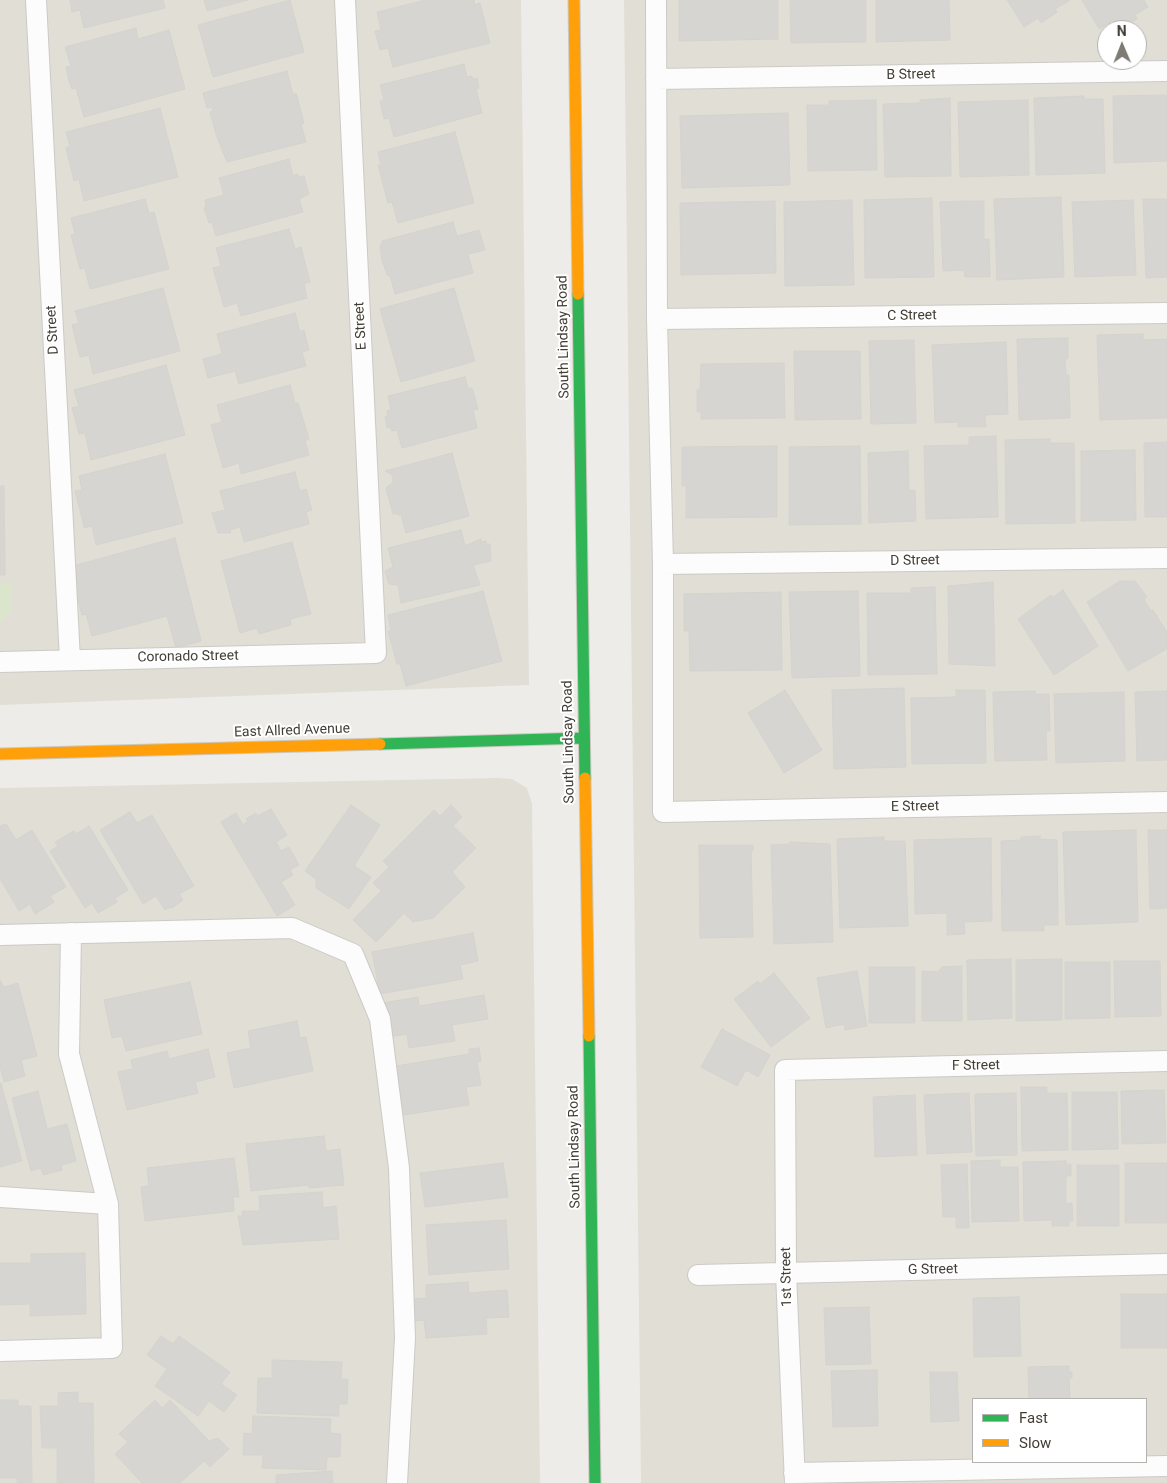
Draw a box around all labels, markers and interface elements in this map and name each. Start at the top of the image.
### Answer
north arrow [1097,20,1147,70]
text: N [1117,23,1127,39]
street label: B Street [886,66,936,84]
street label: South Lindsay Road [555,275,573,399]
street label: E Street [351,301,371,351]
street label: D Street [43,305,63,355]
street label: C Street [887,307,937,325]
street label: D Street [890,552,940,570]
street label: Coronado Street [137,648,239,666]
street label: South Lindsay Road [560,680,578,804]
street label: East Allred Avenue [234,721,350,741]
street label: E Street [891,798,939,816]
street label: F Street [952,1057,1000,1075]
street label: South Lindsay Road [566,1085,584,1209]
street label: 1st Street [778,1247,796,1307]
street label: G Street [908,1261,958,1279]
legend [972,1398,1147,1463]
text: Fast [1019,1409,1048,1427]
text: Slow [1019,1434,1051,1452]

